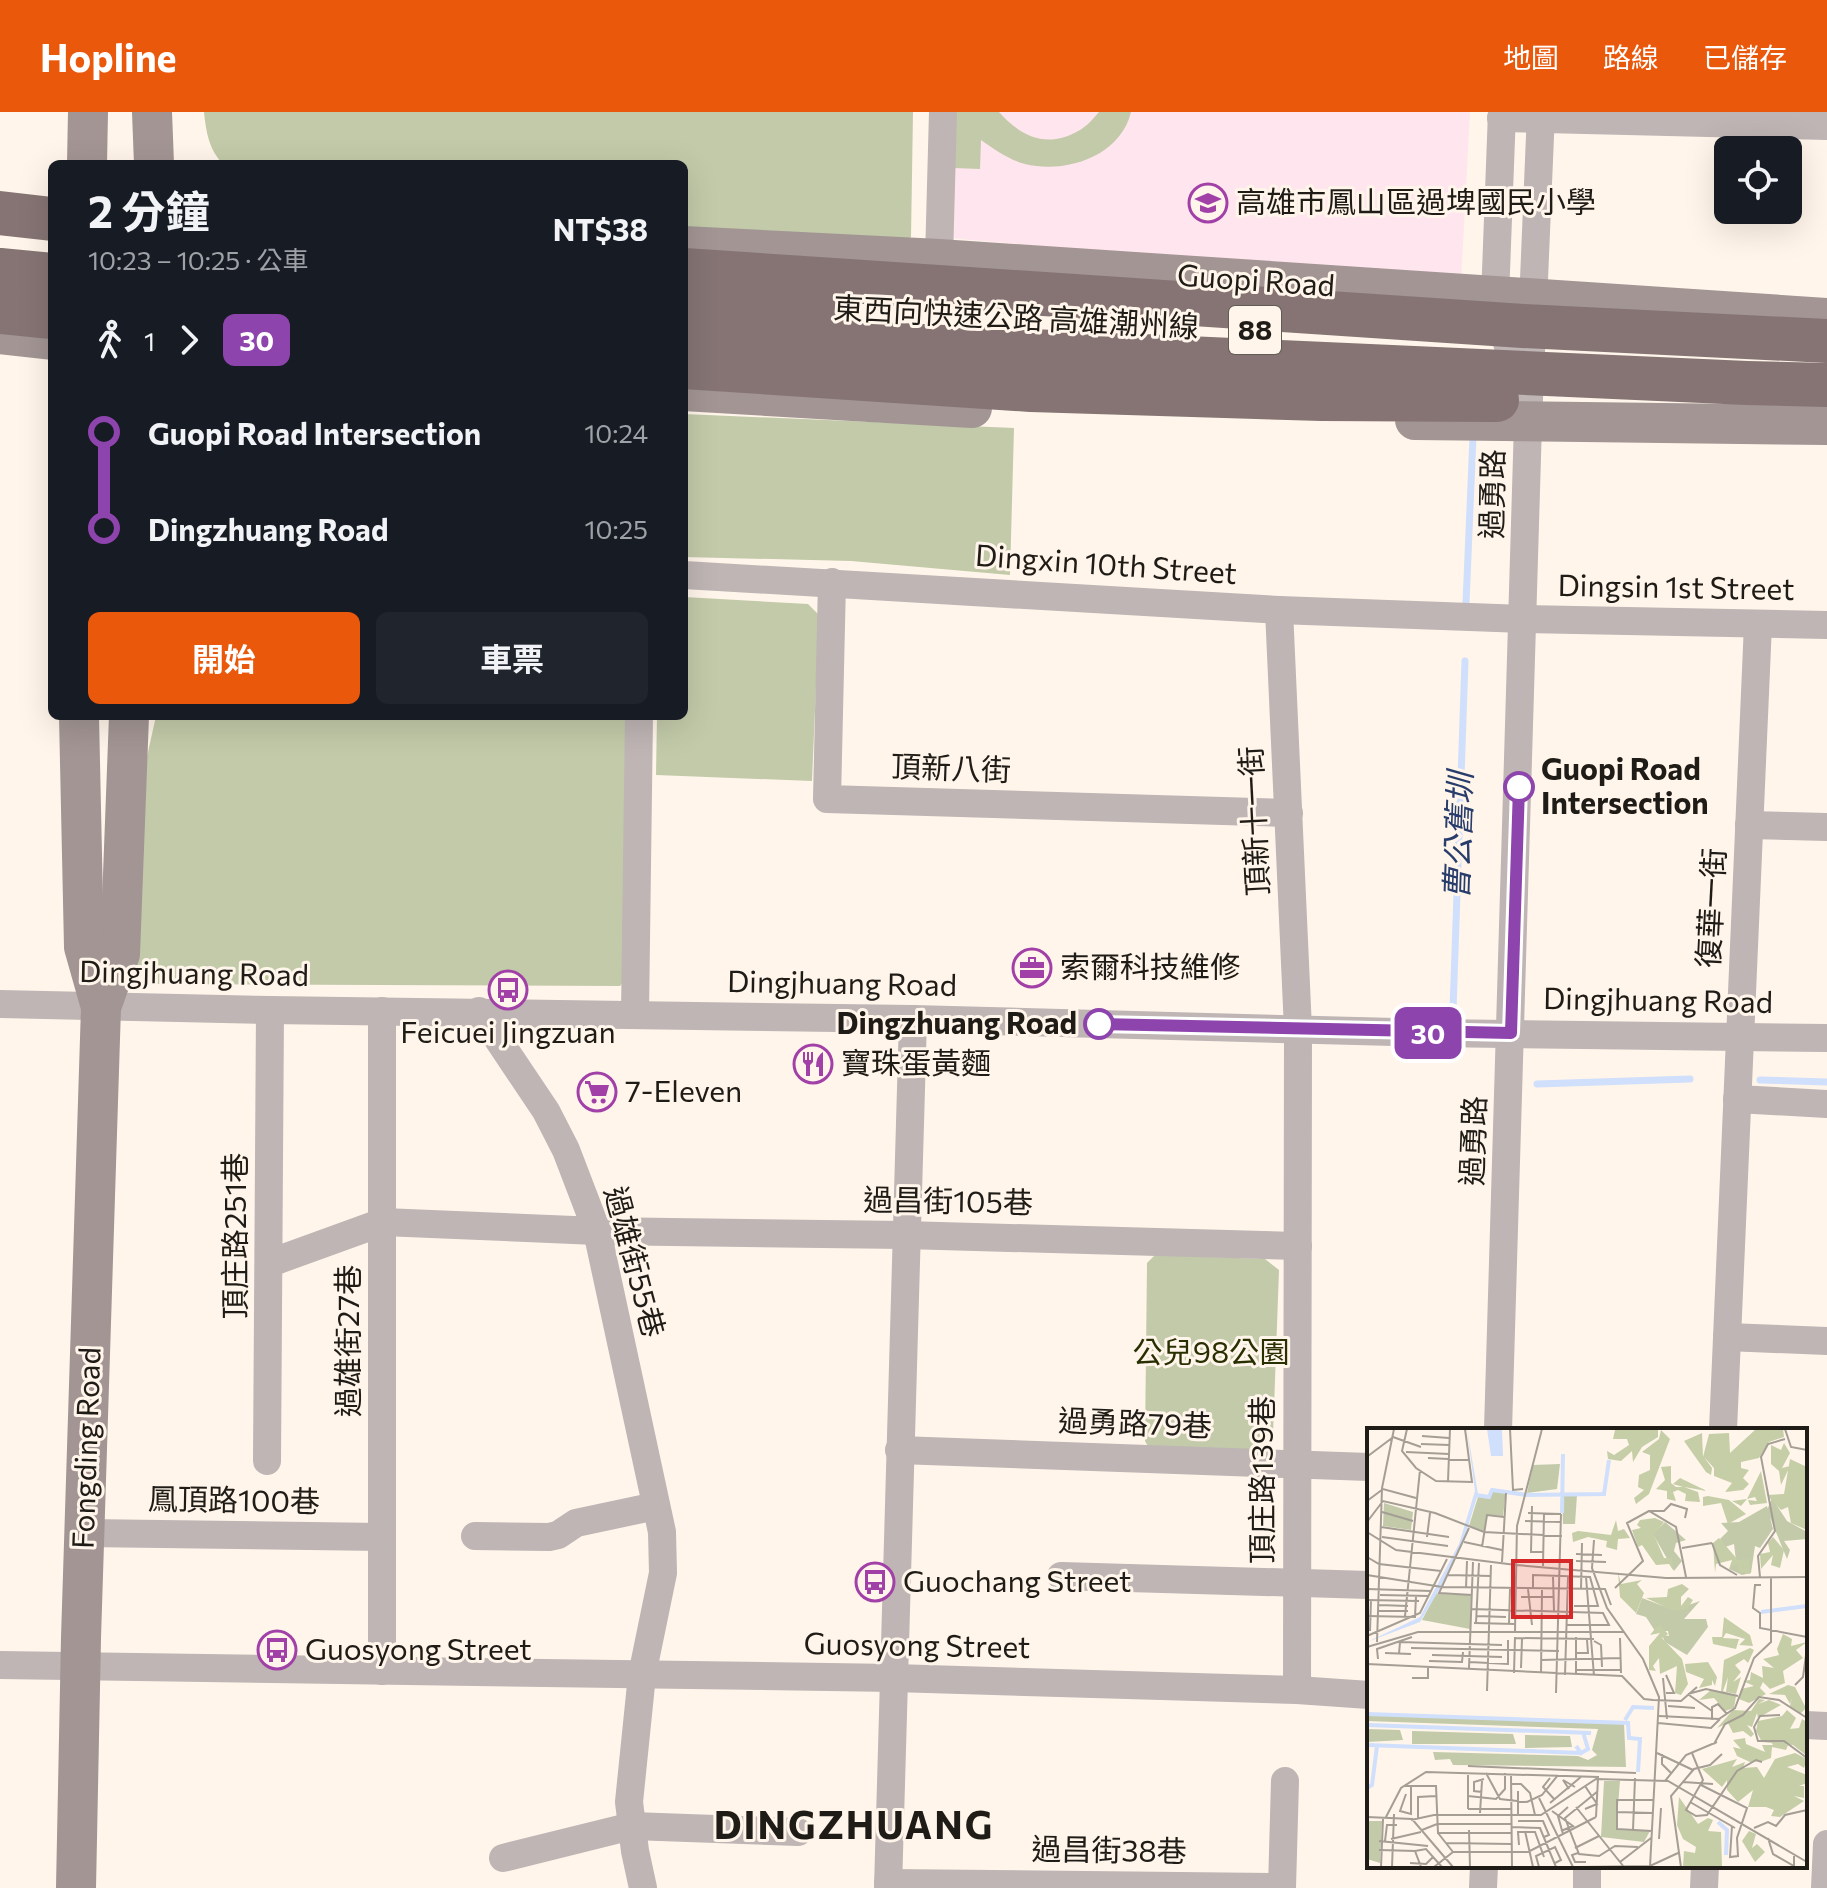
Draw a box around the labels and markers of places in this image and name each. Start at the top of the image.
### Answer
school or university icon: 高雄市鳳山區過埤國民小學 [1187,182,1229,224]
place label: 高雄市鳳山區過埤國民小學 [1236,182,1596,219]
place label: Guopi Road Intersection [1541,749,1709,820]
marker: Guopi Road Intersection [1504,772,1534,802]
office icon: 索爾科技維修 [1011,947,1053,989]
place label: 索爾科技維修 [1060,947,1240,984]
bus stop icon: Feicuei Jingzuan [487,969,529,1011]
place label: Dingzhuang Road [837,1003,1077,1040]
marker: Dingzhuang Road [1084,1009,1114,1039]
place label: Feicuei Jingzuan [400,1012,616,1049]
restaurant icon: 寶珠蛋黃麵 [792,1043,834,1085]
place label: 寶珠蛋黃麵 [841,1043,991,1080]
supermarket icon: 7-Eleven [576,1071,618,1113]
place label: 7-Eleven [625,1071,742,1108]
bus stop icon: Guochang Street [854,1561,896,1603]
place label: Guochang Street [903,1561,1131,1598]
bus stop icon: Guosyong Street [256,1629,298,1671]
place label: Guosyong Street [305,1629,532,1666]

